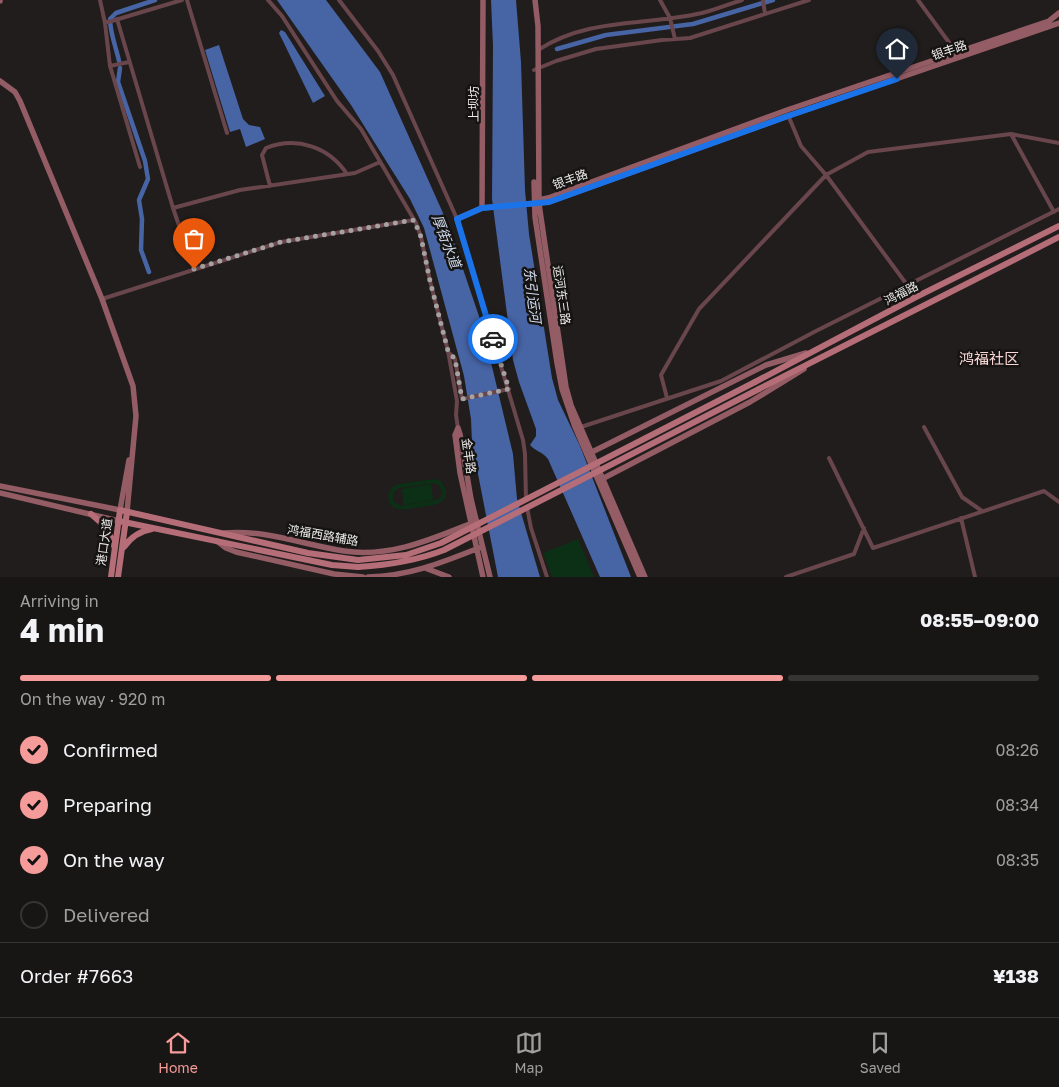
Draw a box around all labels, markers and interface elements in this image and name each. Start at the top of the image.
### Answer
pin [876,28,918,79]
icon: home [883,35,911,63]
street label: 银丰路 [930,37,968,63]
street label: 上坝坊 [466,86,481,122]
street label: 银丰路 [551,166,589,192]
water label: 厚街水道 [429,212,466,272]
pin [173,218,215,269]
icon: bag [180,225,208,253]
street label: 运河东三路 [550,264,574,326]
water label: 东引运河 [521,266,545,327]
street label: 鸿福路 [882,278,920,308]
courier [468,314,518,364]
icon: car [479,325,507,353]
district label: 鸿福社区 [959,349,1019,367]
street label: 金丰路 [459,437,479,475]
street label: 港口大道 [93,517,115,567]
street label: 鸿福西路辅路 [286,521,360,549]
text: Arriving in [20,591,99,611]
text: 08:55–09:00 [920,608,1039,631]
text: 4 min [20,611,104,649]
text: On the way · 920 m [20,689,165,709]
icon: check [20,736,48,764]
text: Confirmed [63,738,158,761]
text: 08:26 [996,740,1039,760]
icon: check [20,791,48,819]
text: Preparing [63,793,152,816]
text: 08:34 [995,795,1039,815]
icon: check [20,846,48,874]
text: On the way [63,848,165,871]
text: 08:35 [996,850,1039,870]
text: Delivered [63,903,150,926]
text: Order #7663 [20,964,133,987]
text: ¥138 [993,964,1039,987]
tab: Home [158,1029,198,1076]
tab: Map [515,1029,543,1076]
tab: Saved [860,1029,901,1076]

